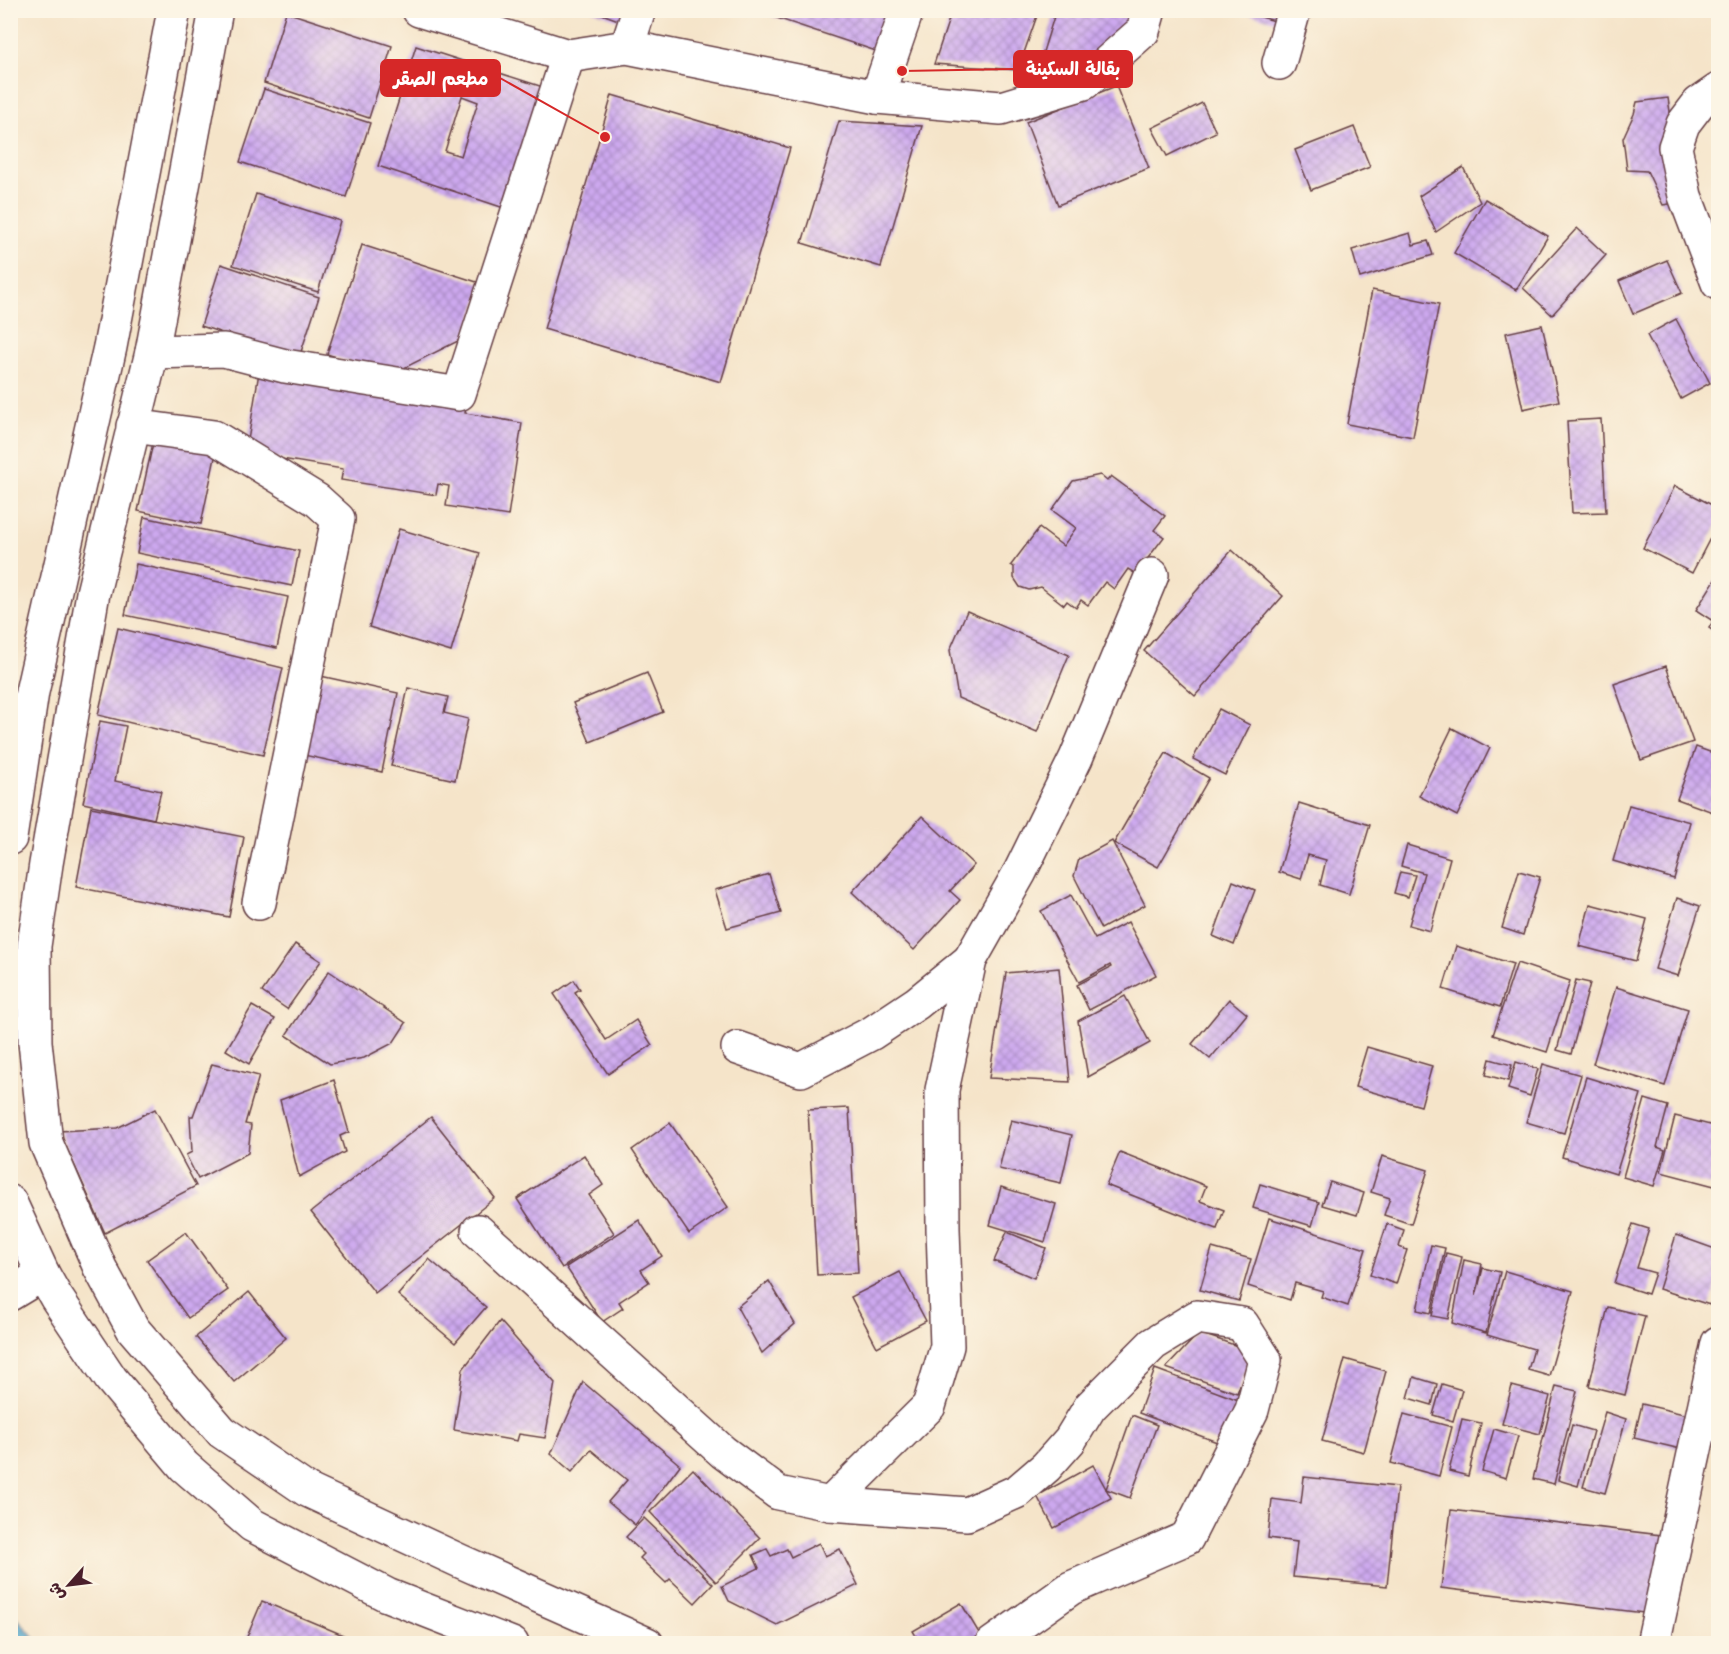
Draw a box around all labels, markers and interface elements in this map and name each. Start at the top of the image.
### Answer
callout: بقالة السكينة [1014,51,1132,87]
text: بقالة السكينة [1026,59,1120,80]
callout: مطعم الصقر [381,60,500,96]
text: مطعم الصقر [392,69,488,93]
north arrow [39,1555,99,1615]
text: ش [45,1580,69,1604]

